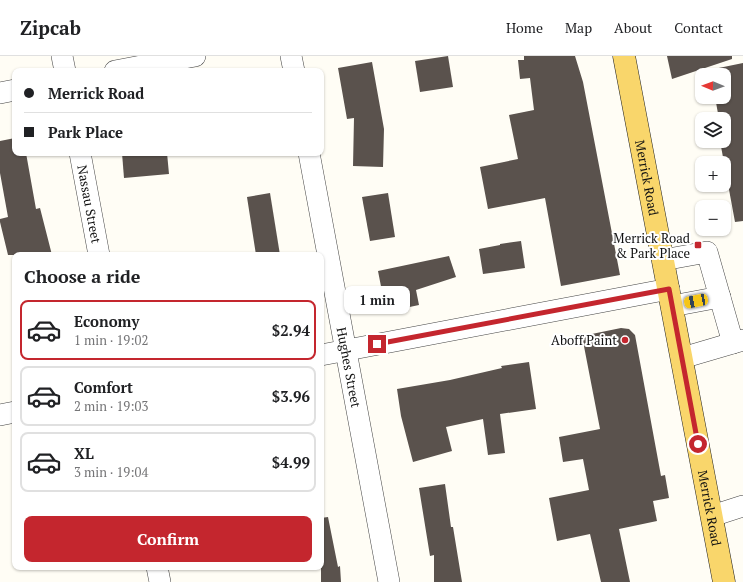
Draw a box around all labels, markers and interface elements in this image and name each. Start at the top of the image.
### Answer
text: Zipcab [20,15,81,40]
text: Home [506,18,543,37]
text: Map [565,18,592,37]
text: About [614,18,652,37]
text: Contact [674,18,723,37]
north arrow [695,68,731,104]
map controls [695,68,731,236]
text: Merrick Road [48,83,144,103]
button: layers [695,112,731,148]
text: Park Place [48,122,123,142]
street label: Merrick Road [631,138,663,217]
button: + [695,156,731,192]
street label: Nassau Street [73,163,106,245]
button: − [695,200,731,236]
place label: Merrick Road & Park Place [613,229,690,262]
marker: Merrick Road & Park Place [693,240,703,250]
text: Choose a ride [24,264,140,288]
callout: 1 min [344,286,410,314]
text: 1 min [359,291,395,309]
car [683,293,709,309]
text: Economy [74,311,139,331]
icon: car [26,312,62,348]
text: $2.94 [272,320,310,340]
street label: Hughes Street [333,326,365,409]
text: 1 min · 19:02 [74,331,148,349]
place label: Aboff Paint [551,331,617,349]
route end [368,335,386,353]
marker: Aboff Paint [620,335,630,345]
text: Comfort [74,377,133,397]
icon: car [26,378,62,414]
text: $3.96 [272,386,310,406]
text: 2 min · 19:03 [74,397,148,415]
route start [689,435,707,453]
text: XL [74,443,94,463]
icon: car [26,444,62,480]
text: $4.99 [272,452,310,472]
text: 3 min · 19:04 [74,463,148,481]
street label: Merrick Road [694,469,726,547]
button: Confirm [24,516,312,562]

